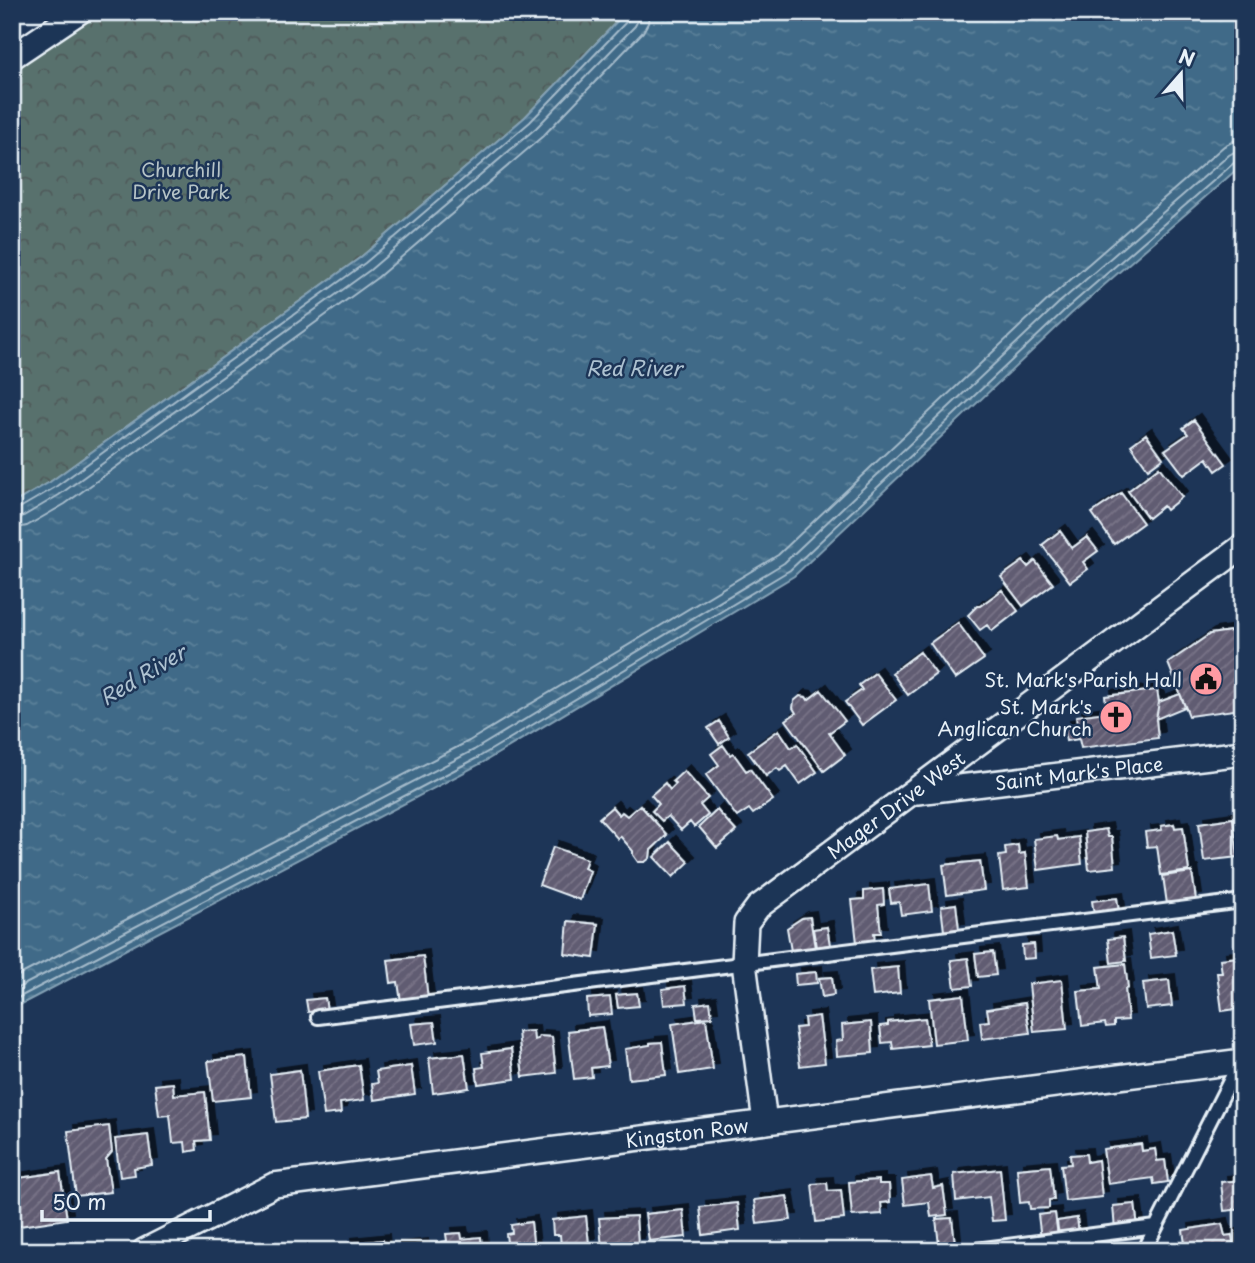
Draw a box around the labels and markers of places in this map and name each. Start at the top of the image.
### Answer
public building icon: St. Mark's Parish Hall [1187,660,1225,698]
place label: St. Mark's Parish Hall [984,665,1182,693]
place label: St. Mark's Anglican Church [938,692,1092,742]
church icon: St. Mark's Anglican Church [1097,698,1135,736]

